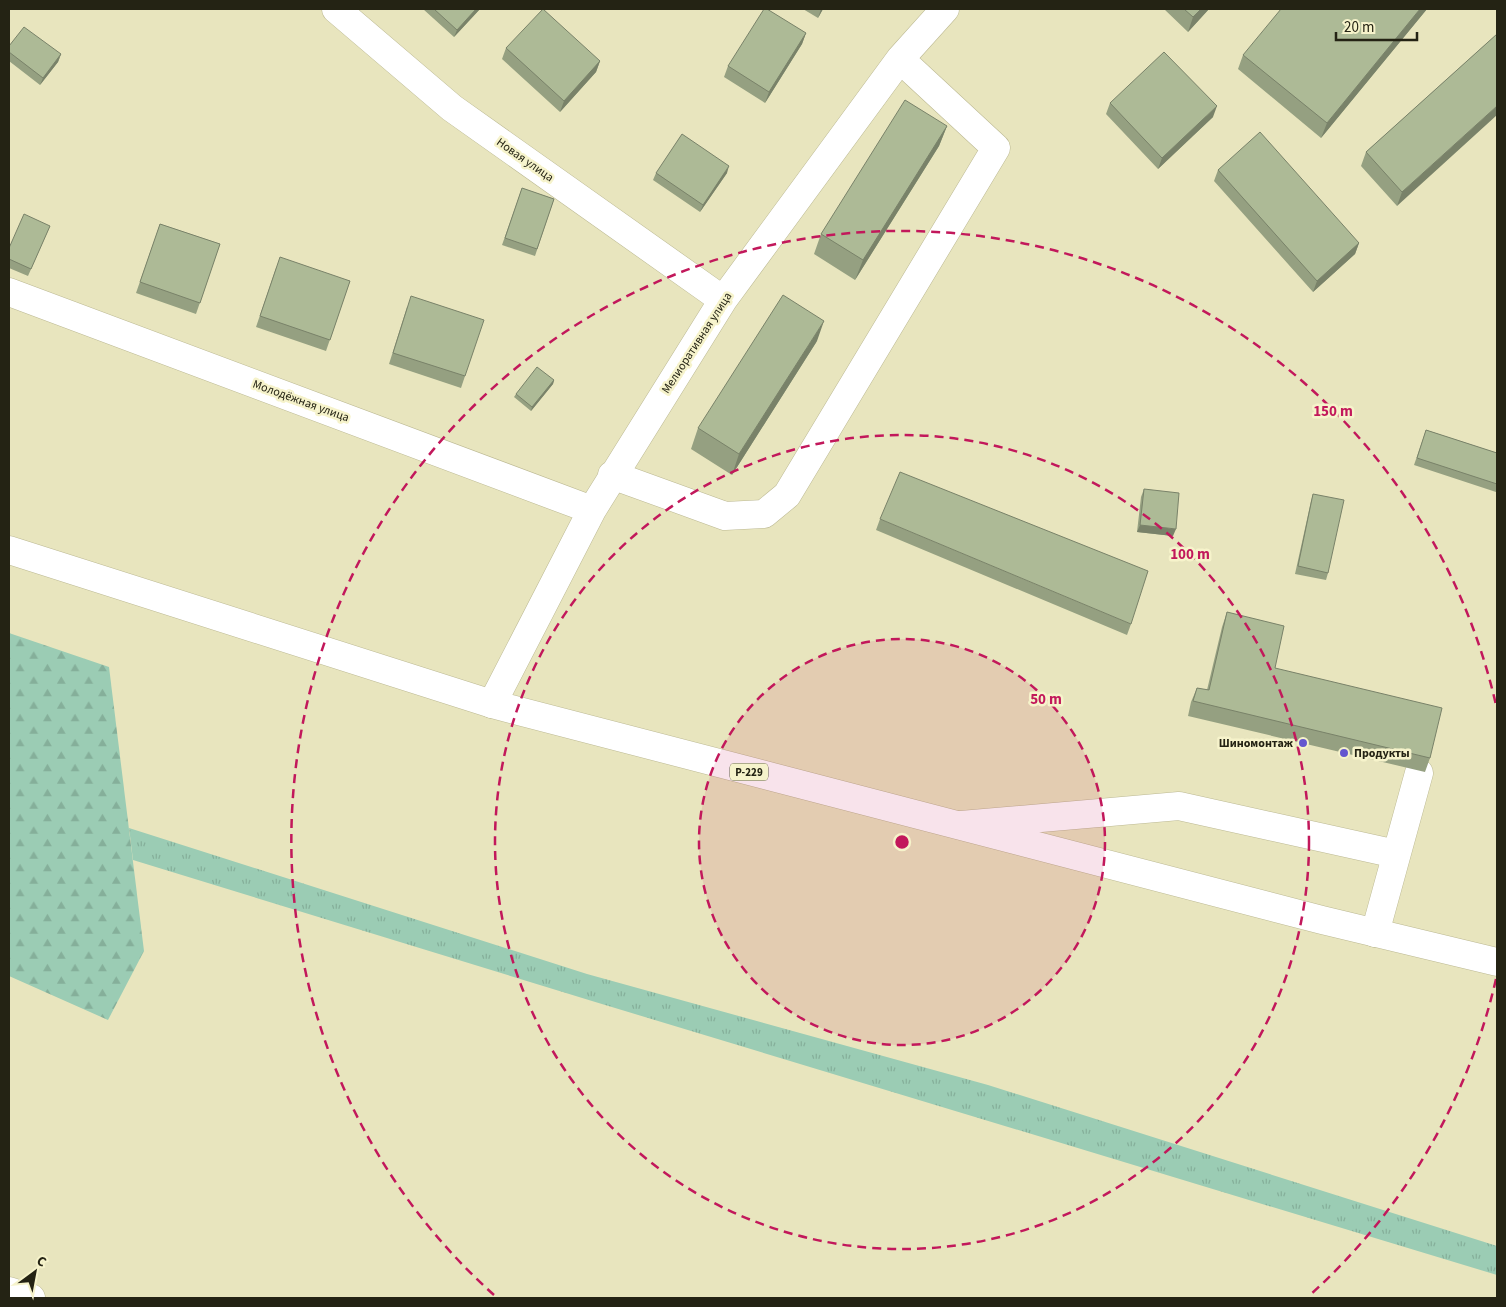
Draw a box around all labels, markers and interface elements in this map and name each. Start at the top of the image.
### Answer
scale bar [1336,10,1417,42]
text: 20 m [1344,17,1374,38]
street label: Новая улица [493,134,557,186]
street label: Мелиоративная улица [658,289,736,397]
street label: Молодёжная улица [250,376,352,426]
text: 150 m [1313,401,1353,422]
text: 100 m [1170,544,1210,565]
text: 50 m [1030,689,1062,710]
place label: Шиномонтаж [1219,735,1294,752]
marker: Шиномонтаж [1297,737,1309,749]
place label: Продукты [1354,745,1410,762]
marker: Продукты [1338,747,1350,759]
road number: Р-229 [730,764,768,780]
centre of rings [893,833,911,851]
north arrow [10,1247,60,1297]
text: С [33,1251,50,1272]

